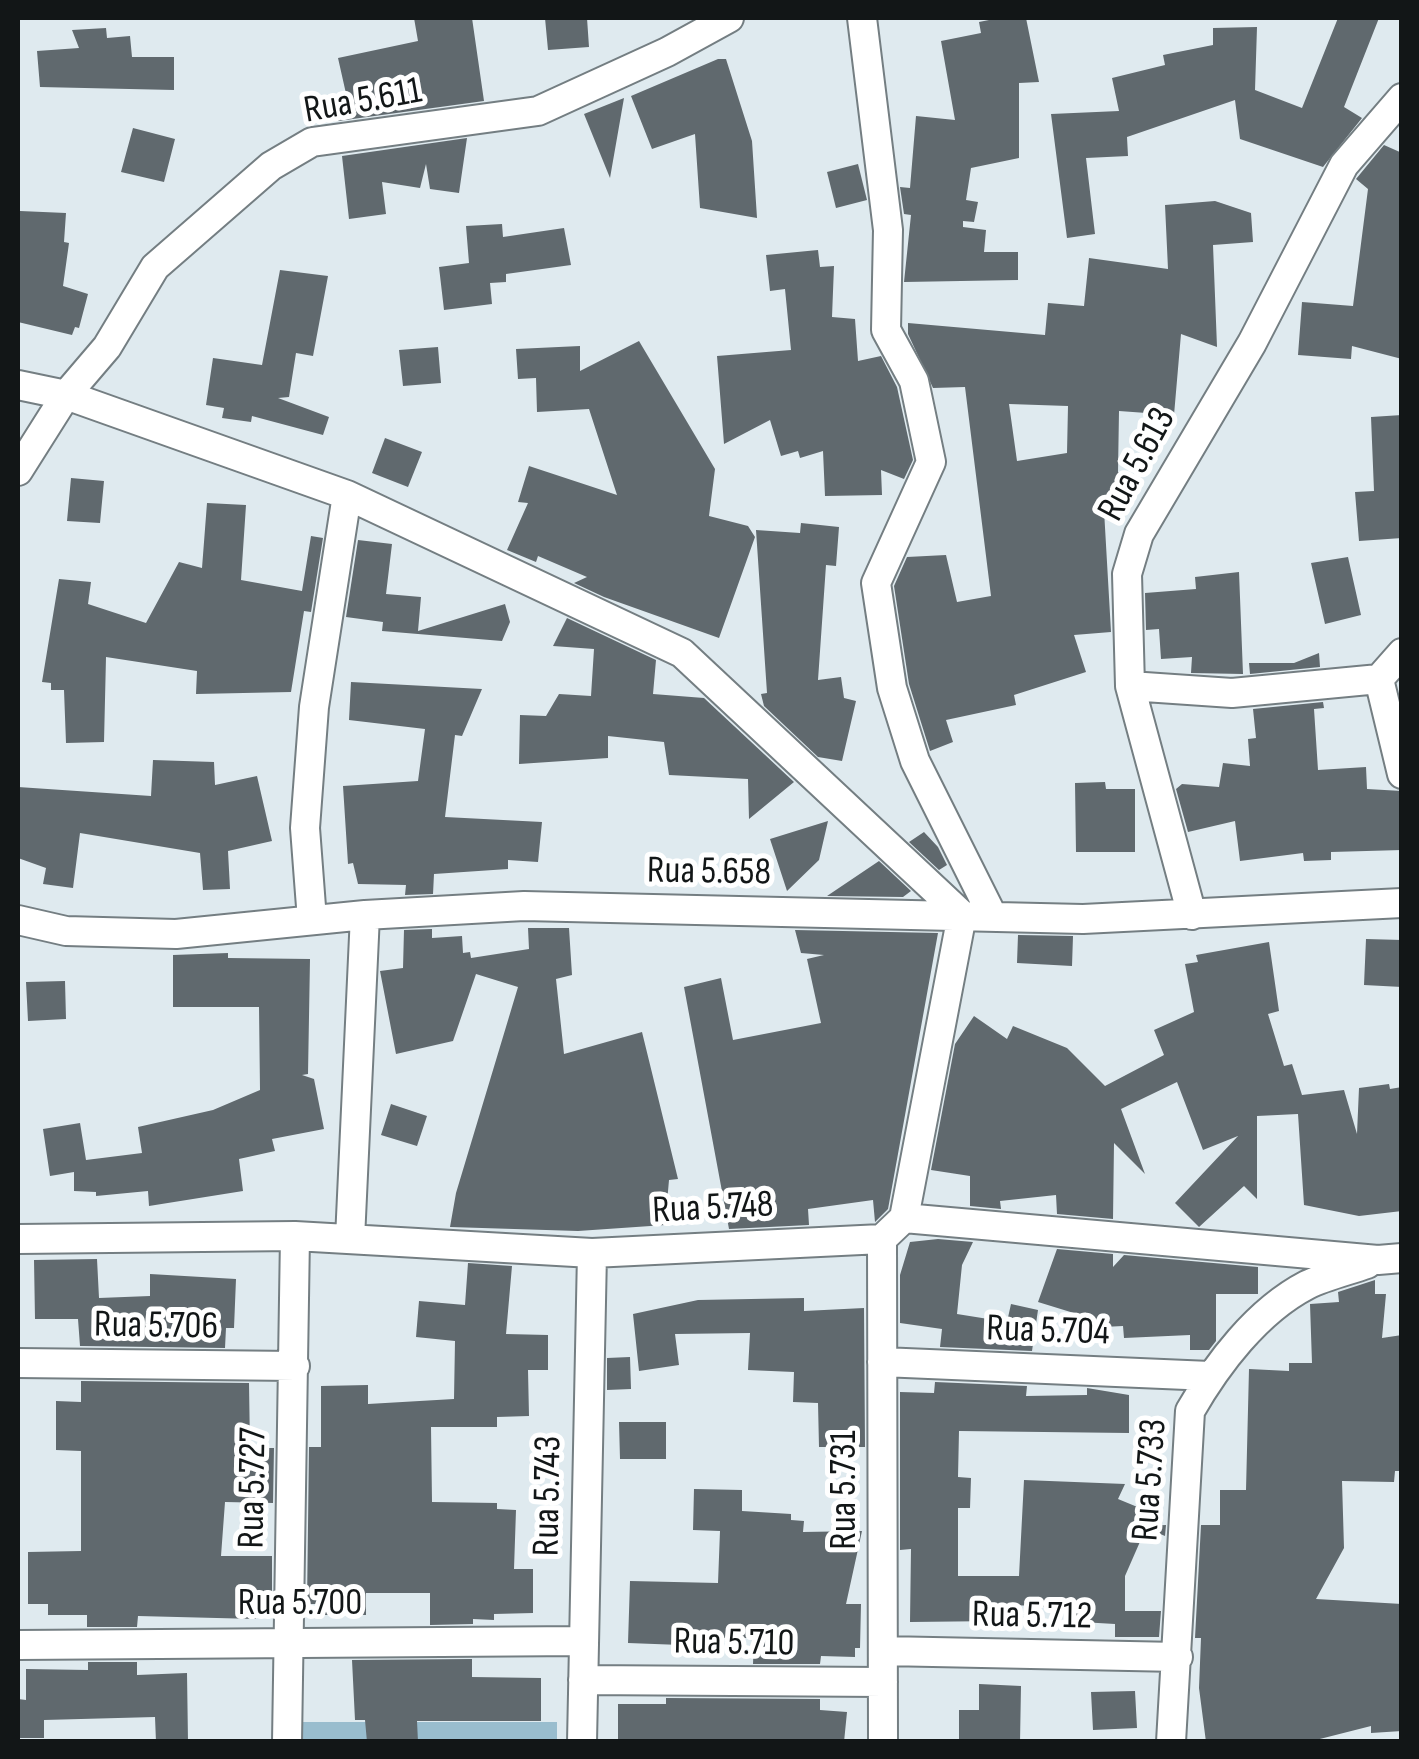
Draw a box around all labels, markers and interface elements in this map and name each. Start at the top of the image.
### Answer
street label: Rua 5.611 [301,69,425,135]
street label: Rua 5.613 [1089,401,1187,529]
street label: Rua 5.658 [647,849,771,897]
street label: Rua 5.748 [651,1183,775,1235]
street label: Rua 5.706 [94,1303,218,1351]
street label: Rua 5.704 [986,1307,1110,1357]
street label: Rua 5.733 [1124,1417,1178,1543]
street label: Rua 5.727 [230,1427,278,1549]
street label: Rua 5.731 [822,1430,868,1550]
street label: Rua 5.743 [525,1435,573,1557]
street label: Rua 5.700 [238,1581,362,1627]
street label: Rua 5.712 [972,1593,1092,1641]
street label: Rua 5.710 [673,1620,795,1668]

